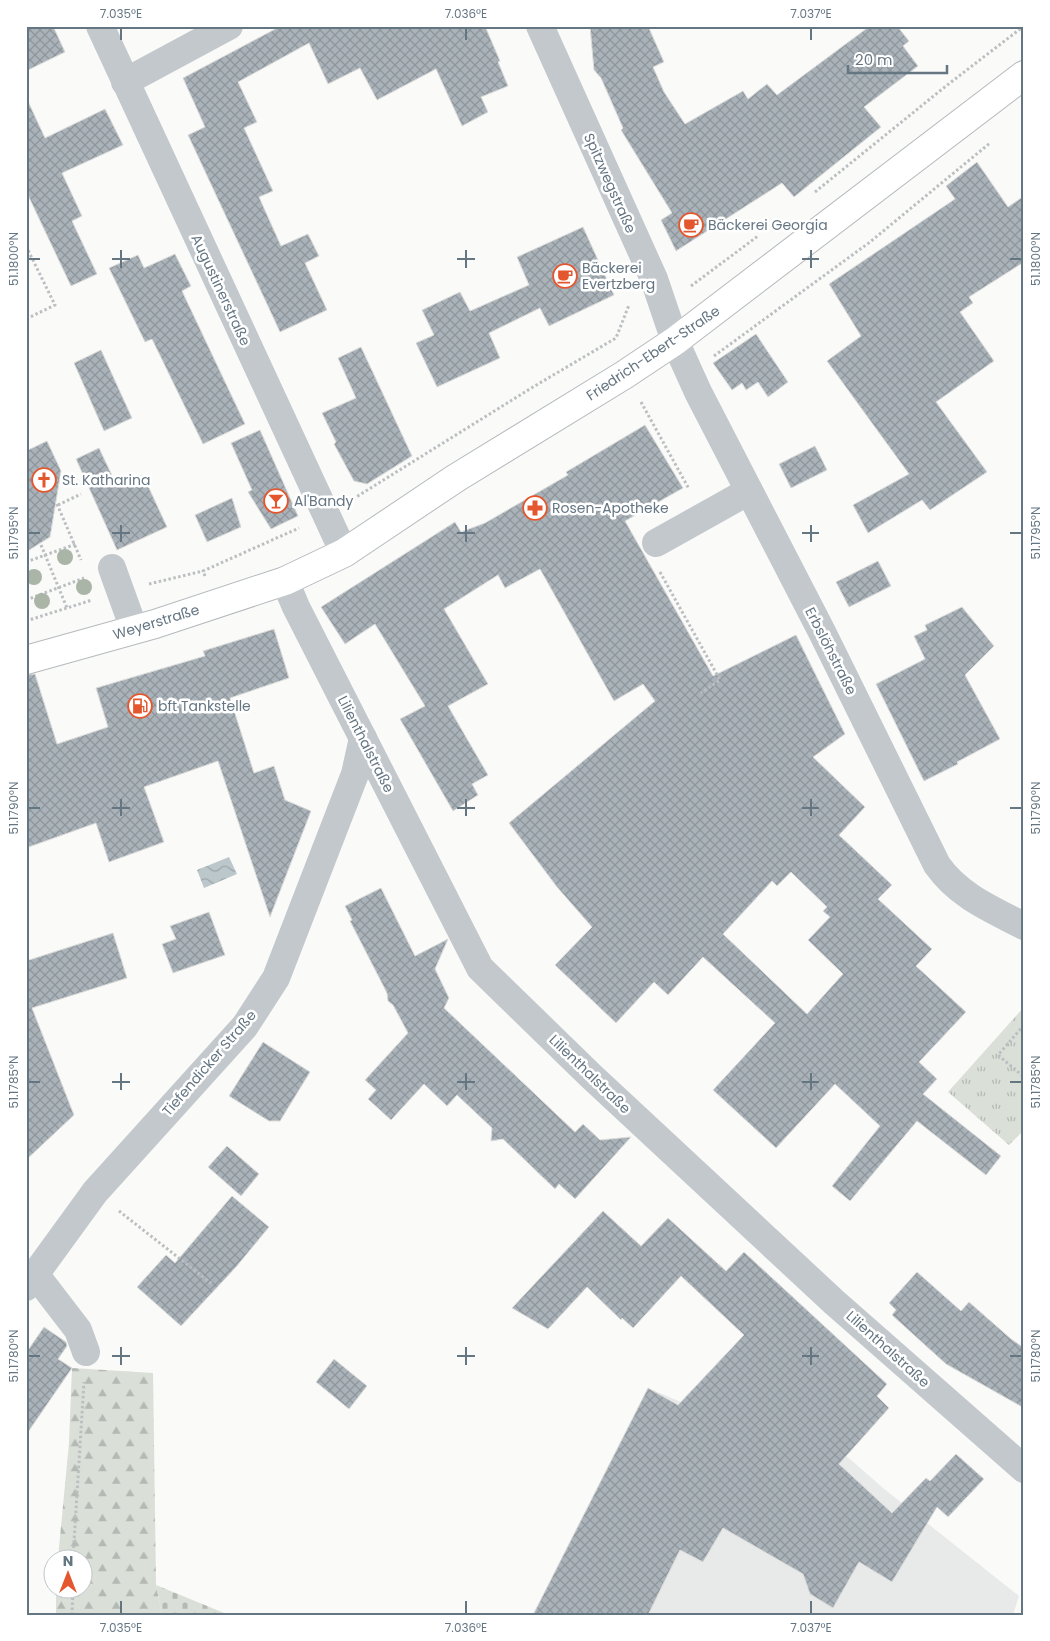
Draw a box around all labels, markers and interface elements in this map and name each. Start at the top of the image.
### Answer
text: 7.035°E [100,5,142,22]
text: 7.036°E [445,5,487,22]
text: 7.037°E [790,5,832,22]
scale bar [848,42,946,74]
text: 20 m [855,49,893,70]
street label: Spitzwegstraße [579,130,641,236]
cafe icon: Bäckerei Georgia [678,212,704,238]
place label: Bäckerei Georgia [708,215,828,235]
street label: Augustinerstraße [186,231,256,349]
text: 51.1800°N [5,232,22,286]
text: 51.1800°N [1027,232,1044,286]
place label: Bäckerei Evertzberg [582,258,655,294]
cafe icon: Bäckerei Evertzberg [552,263,578,289]
street label: Friedrich-Ebert-Straße [582,301,724,405]
church icon: St. Katharina [31,467,57,493]
place label: St. Katharina [62,470,150,490]
bar icon: Al'Bandy [263,488,289,514]
place label: Al'Bandy [294,491,354,511]
pharmacy icon: Rosen-Apotheke [522,495,548,521]
place label: Rosen-Apotheke [552,498,669,518]
text: 51.1795°N [5,507,22,559]
text: 51.1795°N [1027,507,1044,559]
street label: Weyerstraße [110,599,202,645]
street label: Erbslöhstraße [800,604,862,699]
street label: Lilienthalstraße [333,692,399,796]
fuel station icon: bft Tankstelle [127,693,153,719]
place label: bft Tankstelle [158,696,251,716]
text: 51.1790°N [5,782,22,834]
text: 51.1790°N [1027,782,1044,834]
street label: Tiefendicker Straße [157,1005,261,1120]
street label: Lilienthalstraße [545,1030,635,1118]
text: 51.1785°N [5,1056,22,1108]
text: 51.1785°N [1027,1056,1044,1108]
street label: Lilienthalstraße [842,1306,934,1392]
text: 51.1780°N [5,1330,22,1382]
text: 51.1780°N [1027,1330,1044,1382]
north arrow [42,1548,92,1598]
text: N [63,1551,73,1571]
text: 7.035°E [100,1619,142,1636]
text: 7.036°E [445,1619,487,1636]
text: 7.037°E [790,1619,832,1636]

